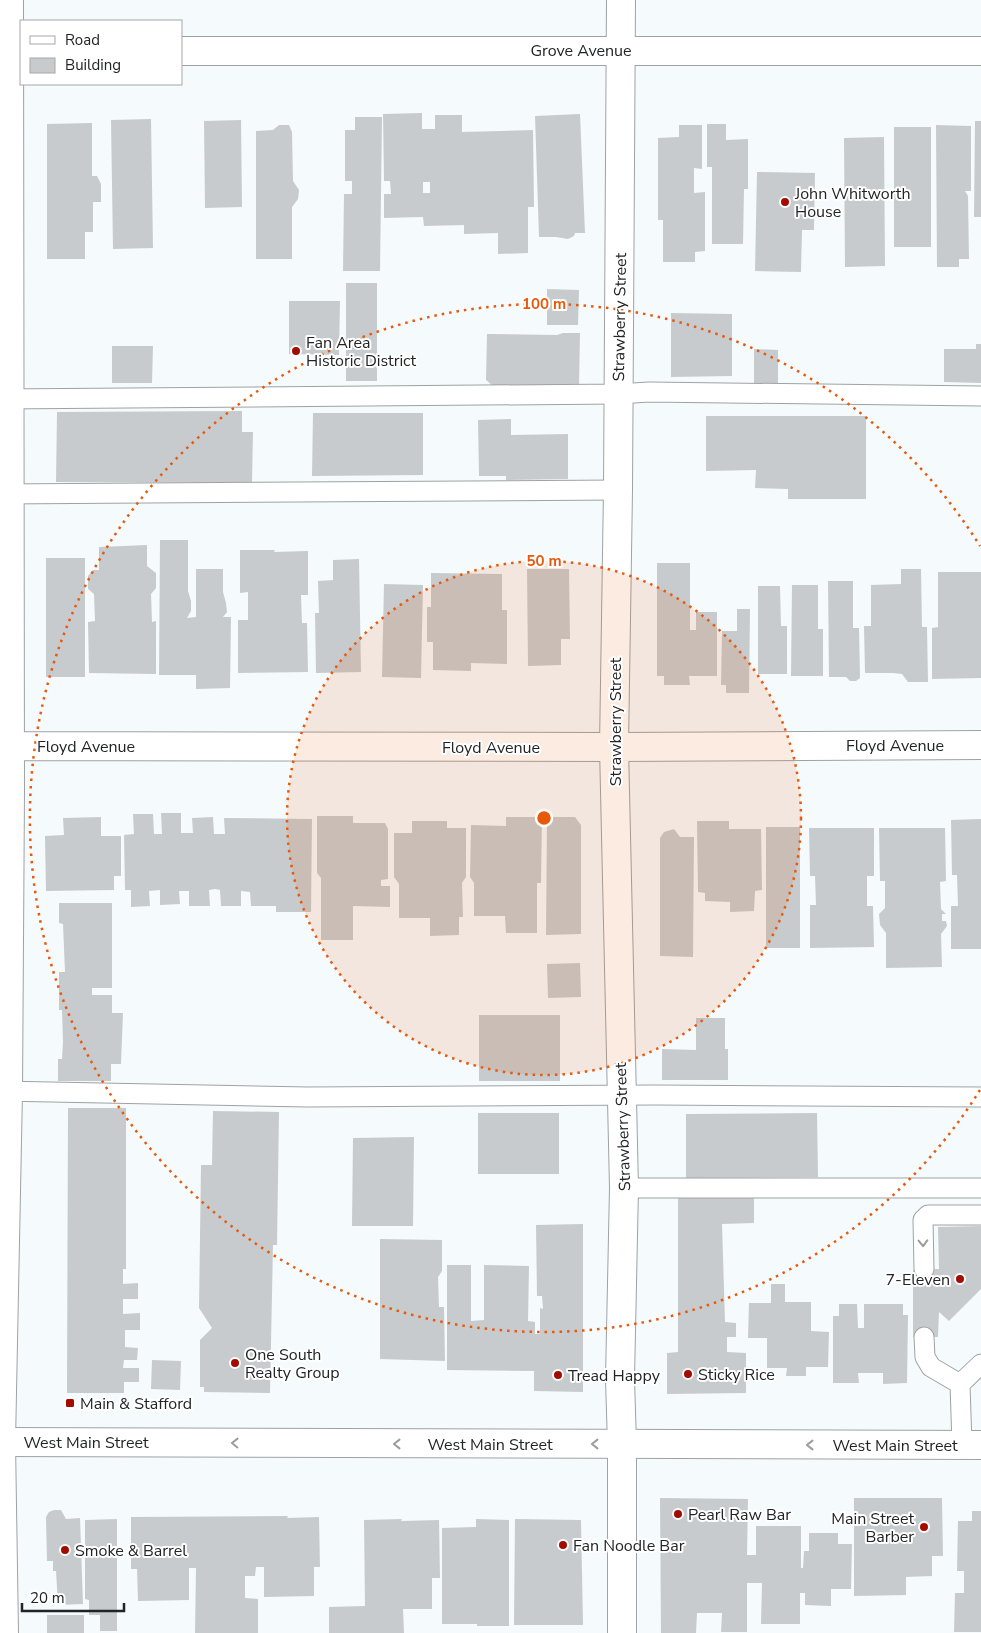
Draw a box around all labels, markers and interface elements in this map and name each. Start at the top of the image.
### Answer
legend [20,20,182,85]
text: Road [65,30,100,50]
street label: Grove Avenue [530,40,632,62]
text: Building [65,55,121,75]
place label: John Whitworth House [794,183,911,223]
marker: John Whitworth House [779,196,791,208]
street label: Strawberry Street [608,252,632,382]
text: 100 m [522,294,566,314]
place label: Fan Area Historic District [306,332,417,372]
marker: Fan Area Historic District [290,345,302,357]
text: 50 m [526,551,562,571]
street label: Strawberry Street [605,657,627,786]
street label: Floyd Avenue [846,735,944,757]
street label: Floyd Avenue [37,736,135,758]
street label: Floyd Avenue [442,737,540,759]
centre of rings [535,809,553,827]
street label: Strawberry Street [610,1062,636,1192]
one-way arrow [918,1240,928,1248]
place label: 7-Eleven [886,1269,950,1291]
marker: 7-Eleven [954,1273,966,1285]
place label: One South Realty Group [245,1344,340,1384]
marker: One South Realty Group [229,1357,241,1369]
place label: Sticky Rice [698,1364,775,1386]
place label: Tread Happy [568,1365,661,1387]
marker: Sticky Rice [682,1368,694,1380]
marker: Tread Happy [552,1369,564,1381]
place label: Main & Stafford [80,1393,192,1415]
marker: Main & Stafford [64,1397,76,1409]
street label: West Main Street [23,1432,149,1454]
street label: West Main Street [427,1434,553,1456]
street label: West Main Street [832,1435,958,1457]
one-way arrow [231,1438,238,1448]
one-way arrow [393,1439,401,1449]
one-way arrow [591,1439,598,1449]
one-way arrow [806,1440,814,1450]
place label: Pearl Raw Bar [688,1504,791,1526]
marker: Pearl Raw Bar [672,1508,684,1520]
place label: Main Street Barber [831,1508,914,1548]
marker: Main Street Barber [918,1521,930,1533]
place label: Fan Noodle Bar [573,1535,685,1557]
marker: Fan Noodle Bar [557,1539,569,1551]
place label: Smoke & Barrel [75,1540,187,1562]
marker: Smoke & Barrel [59,1544,71,1556]
scale bar [22,1580,125,1612]
text: 20 m [30,1588,65,1608]

